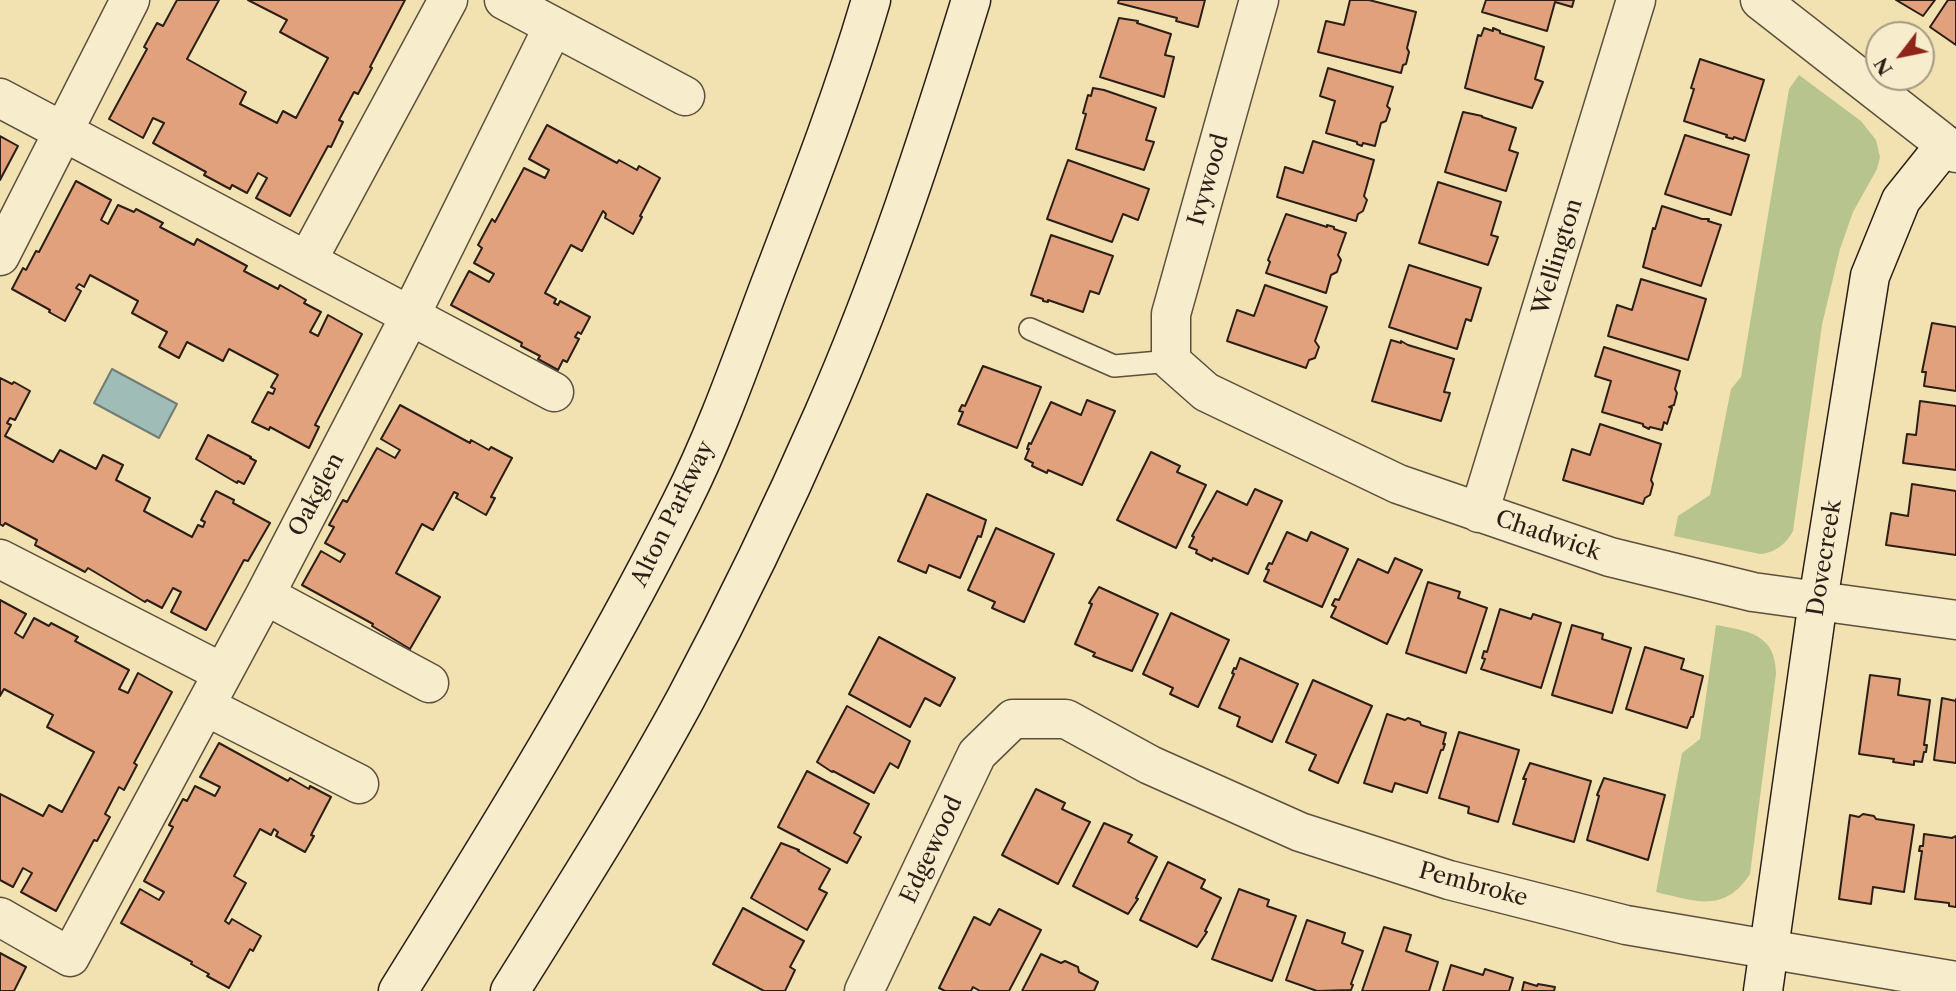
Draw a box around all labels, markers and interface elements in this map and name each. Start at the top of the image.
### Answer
north arrow [1865,21,1935,91]
text: N [1869,53,1898,79]
street label: Ivywood [1183,131,1235,229]
street label: Wellington [1527,196,1589,318]
street label: Alton Parkway [626,437,720,591]
street label: Oakglen [284,449,350,541]
street label: Dovecreek [1802,498,1848,618]
street label: Chadwick [1492,505,1604,567]
street label: Edgewood [895,792,969,908]
street label: Pembroke [1416,857,1530,913]

